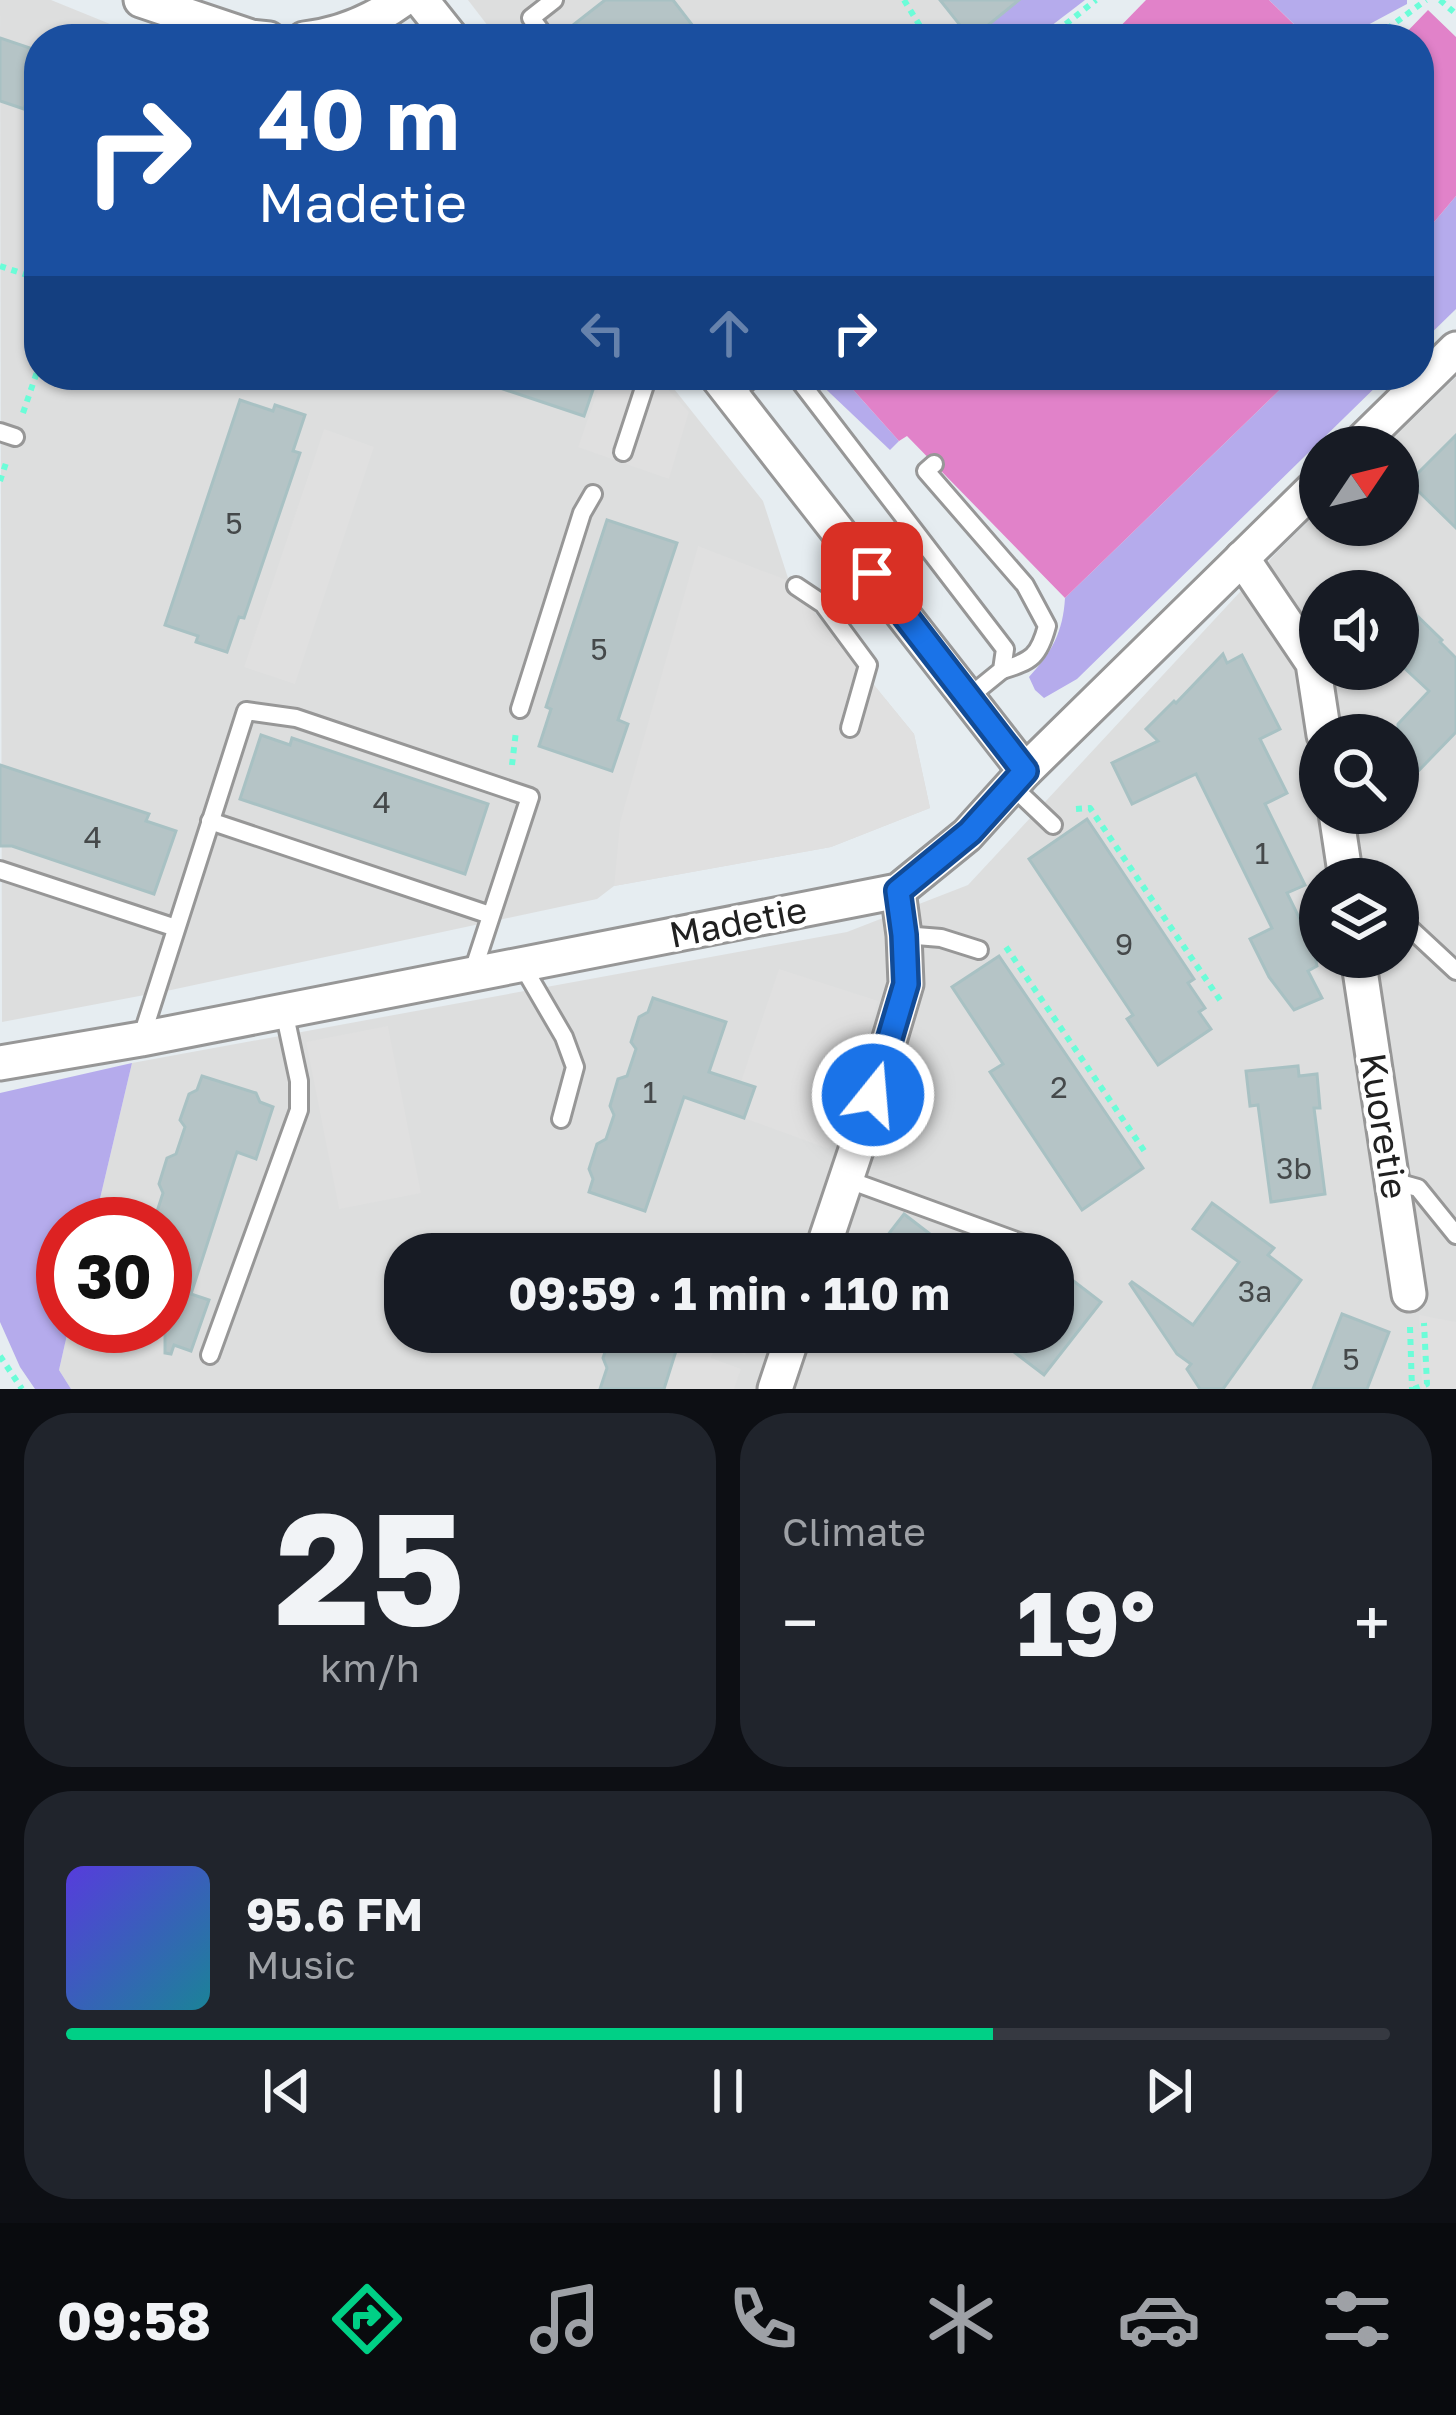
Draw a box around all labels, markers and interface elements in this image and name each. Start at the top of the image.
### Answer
text: 40 m [258,68,460,168]
icon: right [60,72,216,228]
text: Madetie [258,169,467,234]
icon: left [570,300,636,366]
icon: ahead [696,300,762,366]
icon: right [822,300,888,366]
north arrow [1299,426,1419,546]
map controls [1299,426,1419,978]
house number: 5 [225,505,243,541]
pin [821,522,923,624]
icon: arrive [839,540,905,606]
button: sound [1299,570,1419,690]
house number: 5 [590,631,608,667]
button: search [1299,714,1419,834]
house number: 4 [373,784,391,820]
house number: 4 [84,819,102,855]
house number: 1 [1255,835,1269,871]
button: layers [1299,858,1419,978]
street label: Madetie [665,887,810,956]
house number: 9 [1115,926,1133,962]
position arrow [810,1032,936,1158]
street label: Kuoretie [1352,1050,1417,1202]
house number: 2 [1050,1069,1068,1105]
house number: 1 [643,1074,657,1110]
house number: 3b [1276,1150,1312,1186]
speed limit sign: 30 [36,1197,192,1353]
text: 09:59 · 1 min · 110 m [508,1266,950,1320]
house number: 3a [1238,1273,1272,1309]
house number: 5 [1342,1341,1360,1377]
text: 25 [275,1472,465,1659]
text: Climate [782,1508,926,1555]
text: 19° [1017,1568,1155,1676]
text: − [782,1582,818,1662]
text: + [1354,1582,1390,1662]
text: km/h [320,1644,420,1691]
text: 95.6 FM [246,1887,423,1941]
text: Music [246,1941,356,1988]
icon: previous [254,2058,320,2124]
icon: pause [695,2058,761,2124]
icon: next [1136,2058,1202,2124]
icon: directions [325,2277,409,2361]
icon: music [523,2277,607,2361]
icon: phone [721,2277,805,2361]
icon: climate [919,2277,1003,2361]
icon: car [1117,2277,1201,2361]
icon: filters [1315,2277,1399,2361]
text: 09:58 [57,2287,211,2352]

